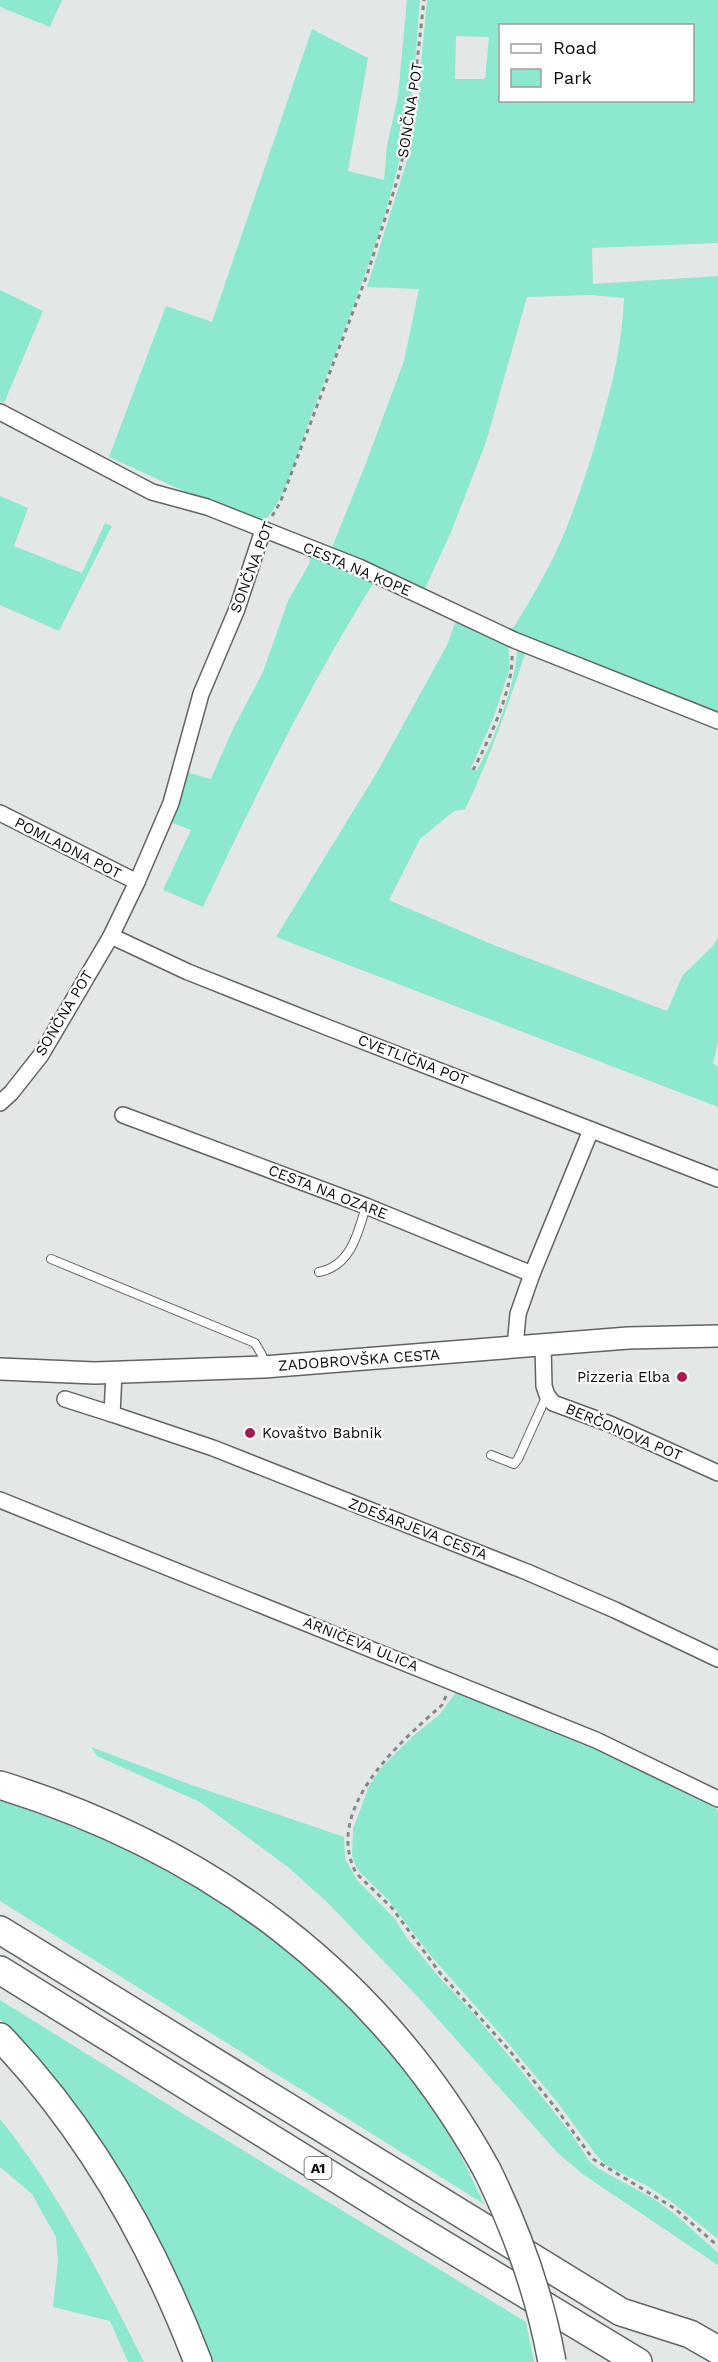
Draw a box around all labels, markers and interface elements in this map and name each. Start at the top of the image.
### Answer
legend [499,24,694,102]
text: Road [553,37,597,58]
street label: SONČNA POT [393,61,426,159]
text: Park [553,67,592,88]
street label: SONČNA POT [225,518,278,615]
street label: CESTA NA KOPE [300,538,414,600]
street label: POMLADNA POT [12,813,124,883]
street label: SONČNA POT [31,966,97,1059]
street label: CVETLIČNA POT [355,1030,471,1089]
street label: CESTA NA OZARE [266,1161,390,1223]
street label: ZADOBROVŠKA CESTA [277,1344,441,1375]
place label: Pizzeria Elba [577,1368,671,1386]
marker: Pizzeria Elba [675,1370,689,1384]
street label: BERČONOVA POT [563,1398,685,1465]
place label: Kovaštvo Babnik [262,1424,382,1442]
marker: Kovaštvo Babnik [243,1426,257,1440]
street label: ZDEŠARJEVA CESTA [346,1493,490,1564]
street label: ARNIČEVA ULICA [301,1612,422,1675]
road number: A1 [304,2157,332,2179]

